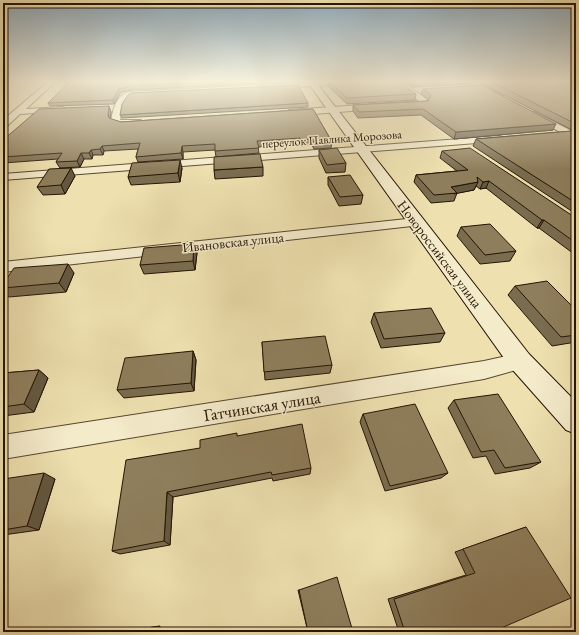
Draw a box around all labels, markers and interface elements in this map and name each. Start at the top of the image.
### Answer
street label: переулок Павлика Морозова [262,126,402,152]
street label: Новороссийская улица [394,197,487,312]
street label: Ивановская улица [181,228,285,256]
street label: Гатчинская улица [202,386,322,426]

